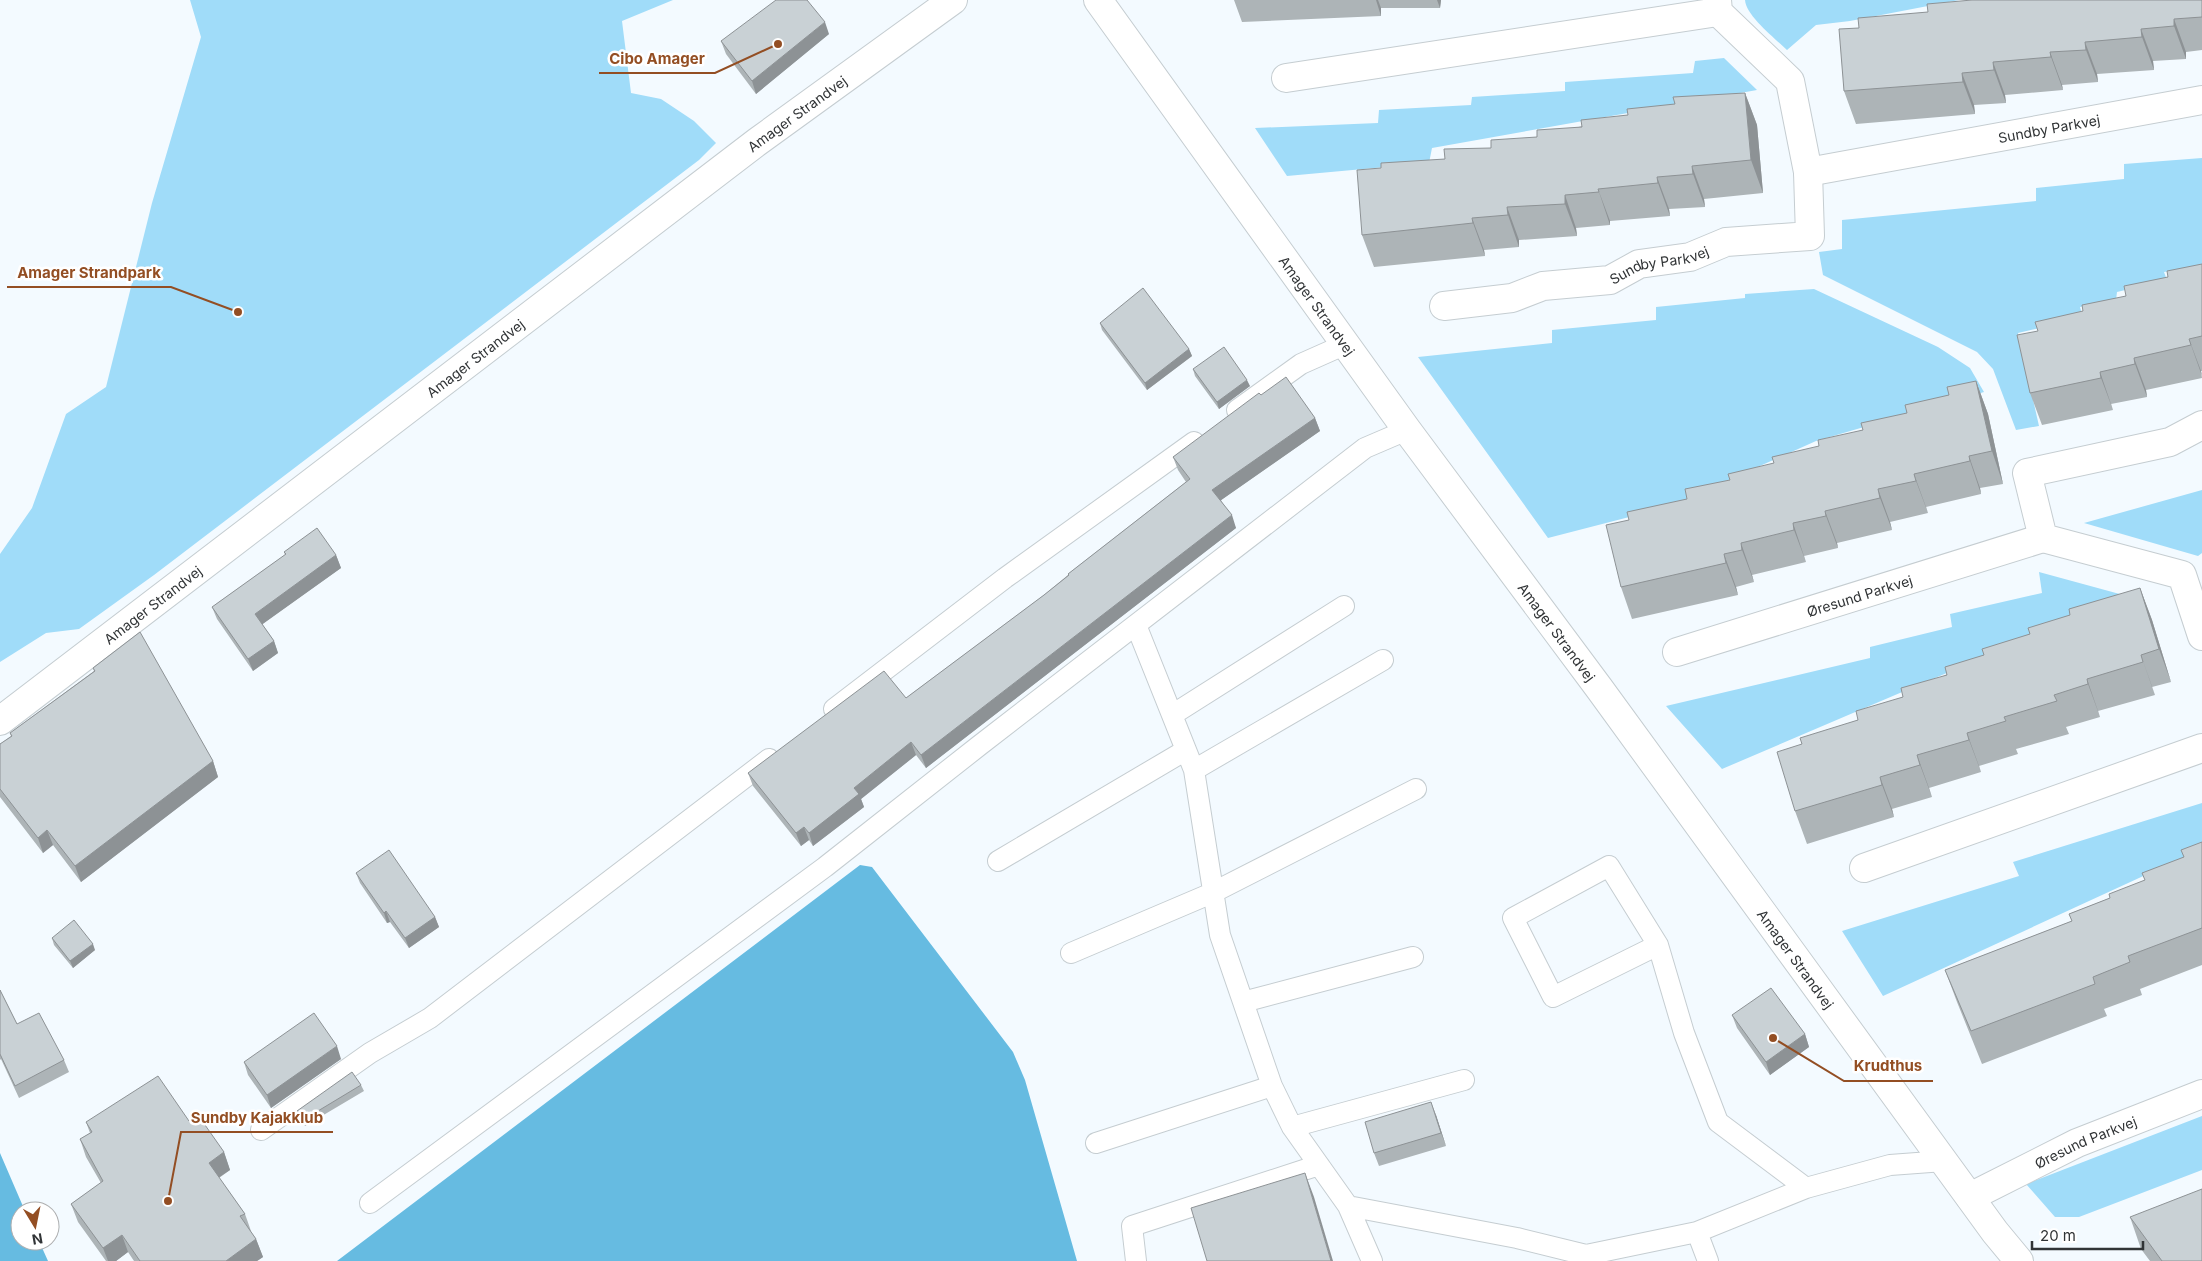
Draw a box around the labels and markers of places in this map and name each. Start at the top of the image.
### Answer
callout: Cibo Amager [599,43,715,73]
callout: Amager Strandpark [7,257,171,287]
callout: Krudthus [1844,1051,1933,1081]
callout: Sundby Kajakklub [181,1102,333,1132]

